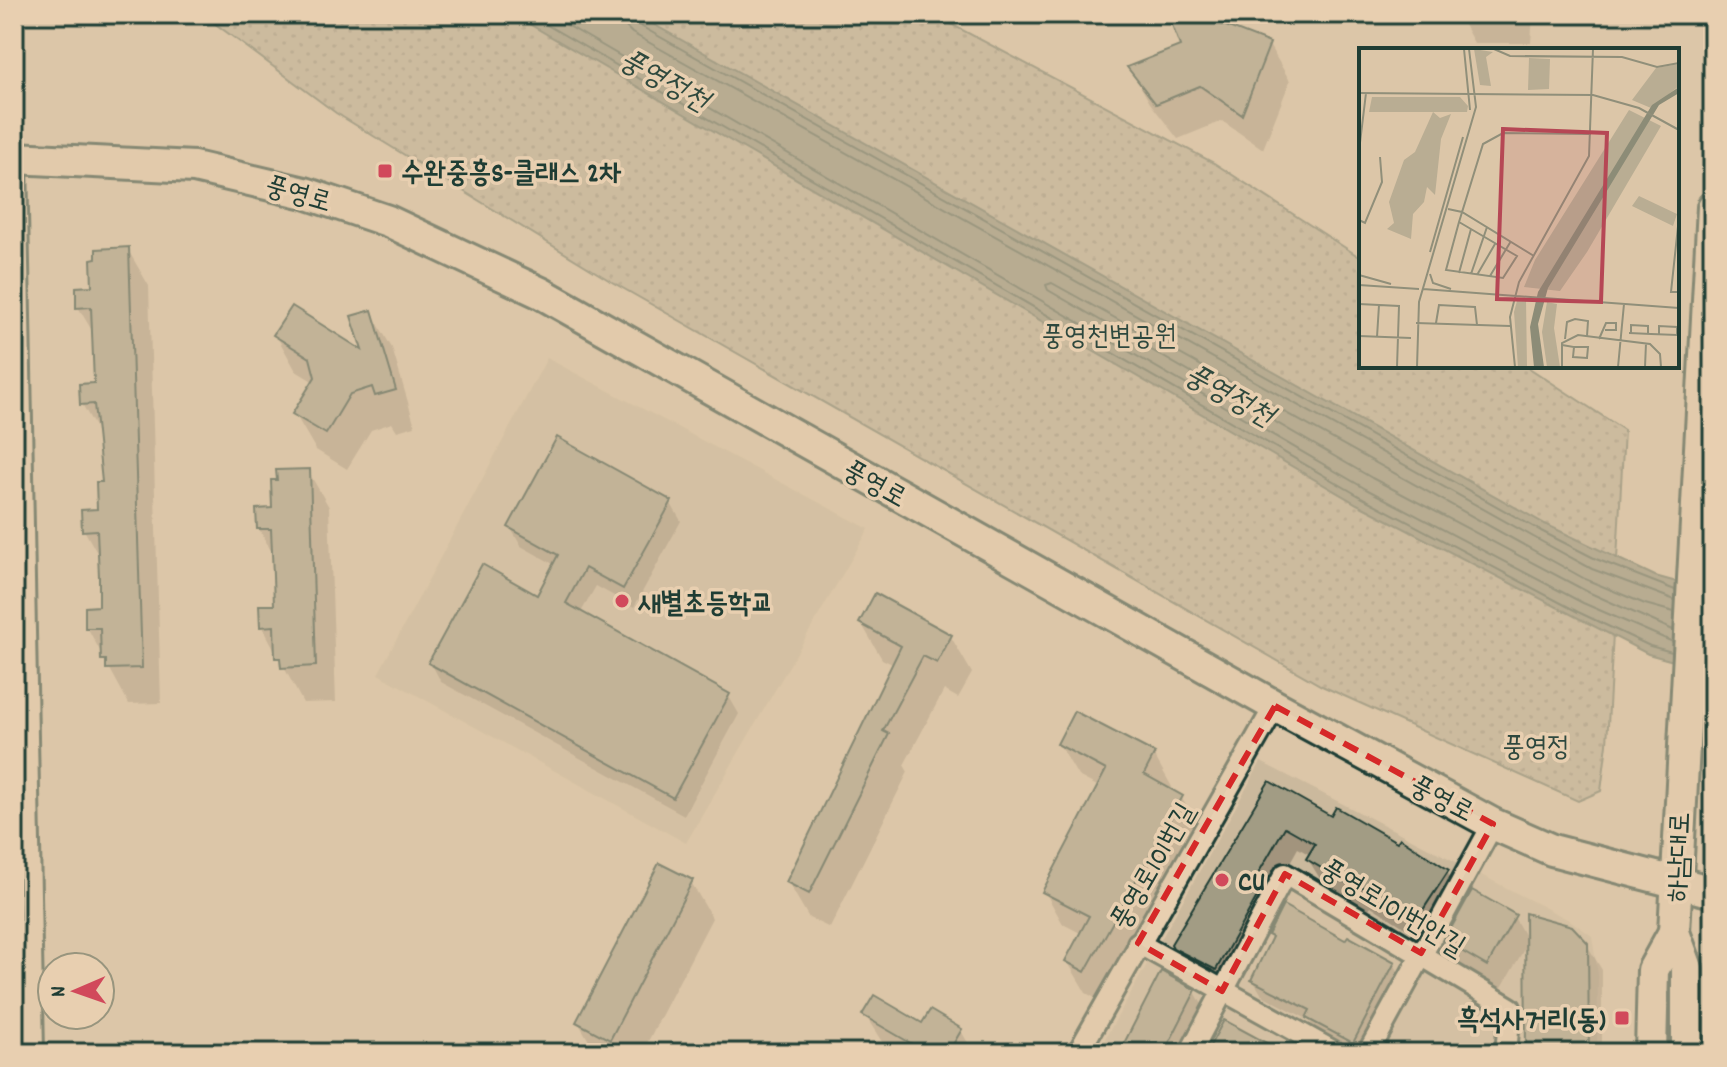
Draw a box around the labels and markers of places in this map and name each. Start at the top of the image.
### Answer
place label: 수완중흥S-클래스 2차 [401,156,622,196]
marker: 수완중흥S-클래스 2차 [376,162,394,180]
place label: 새별초등학교 [637,586,773,626]
marker: 새별초등학교 [613,592,631,610]
place label: CU [1238,865,1265,905]
marker: CU [1213,871,1231,889]
place label: 흑석사거리(동) [1457,1003,1606,1043]
marker: 흑석사거리(동) [1613,1009,1631,1027]

